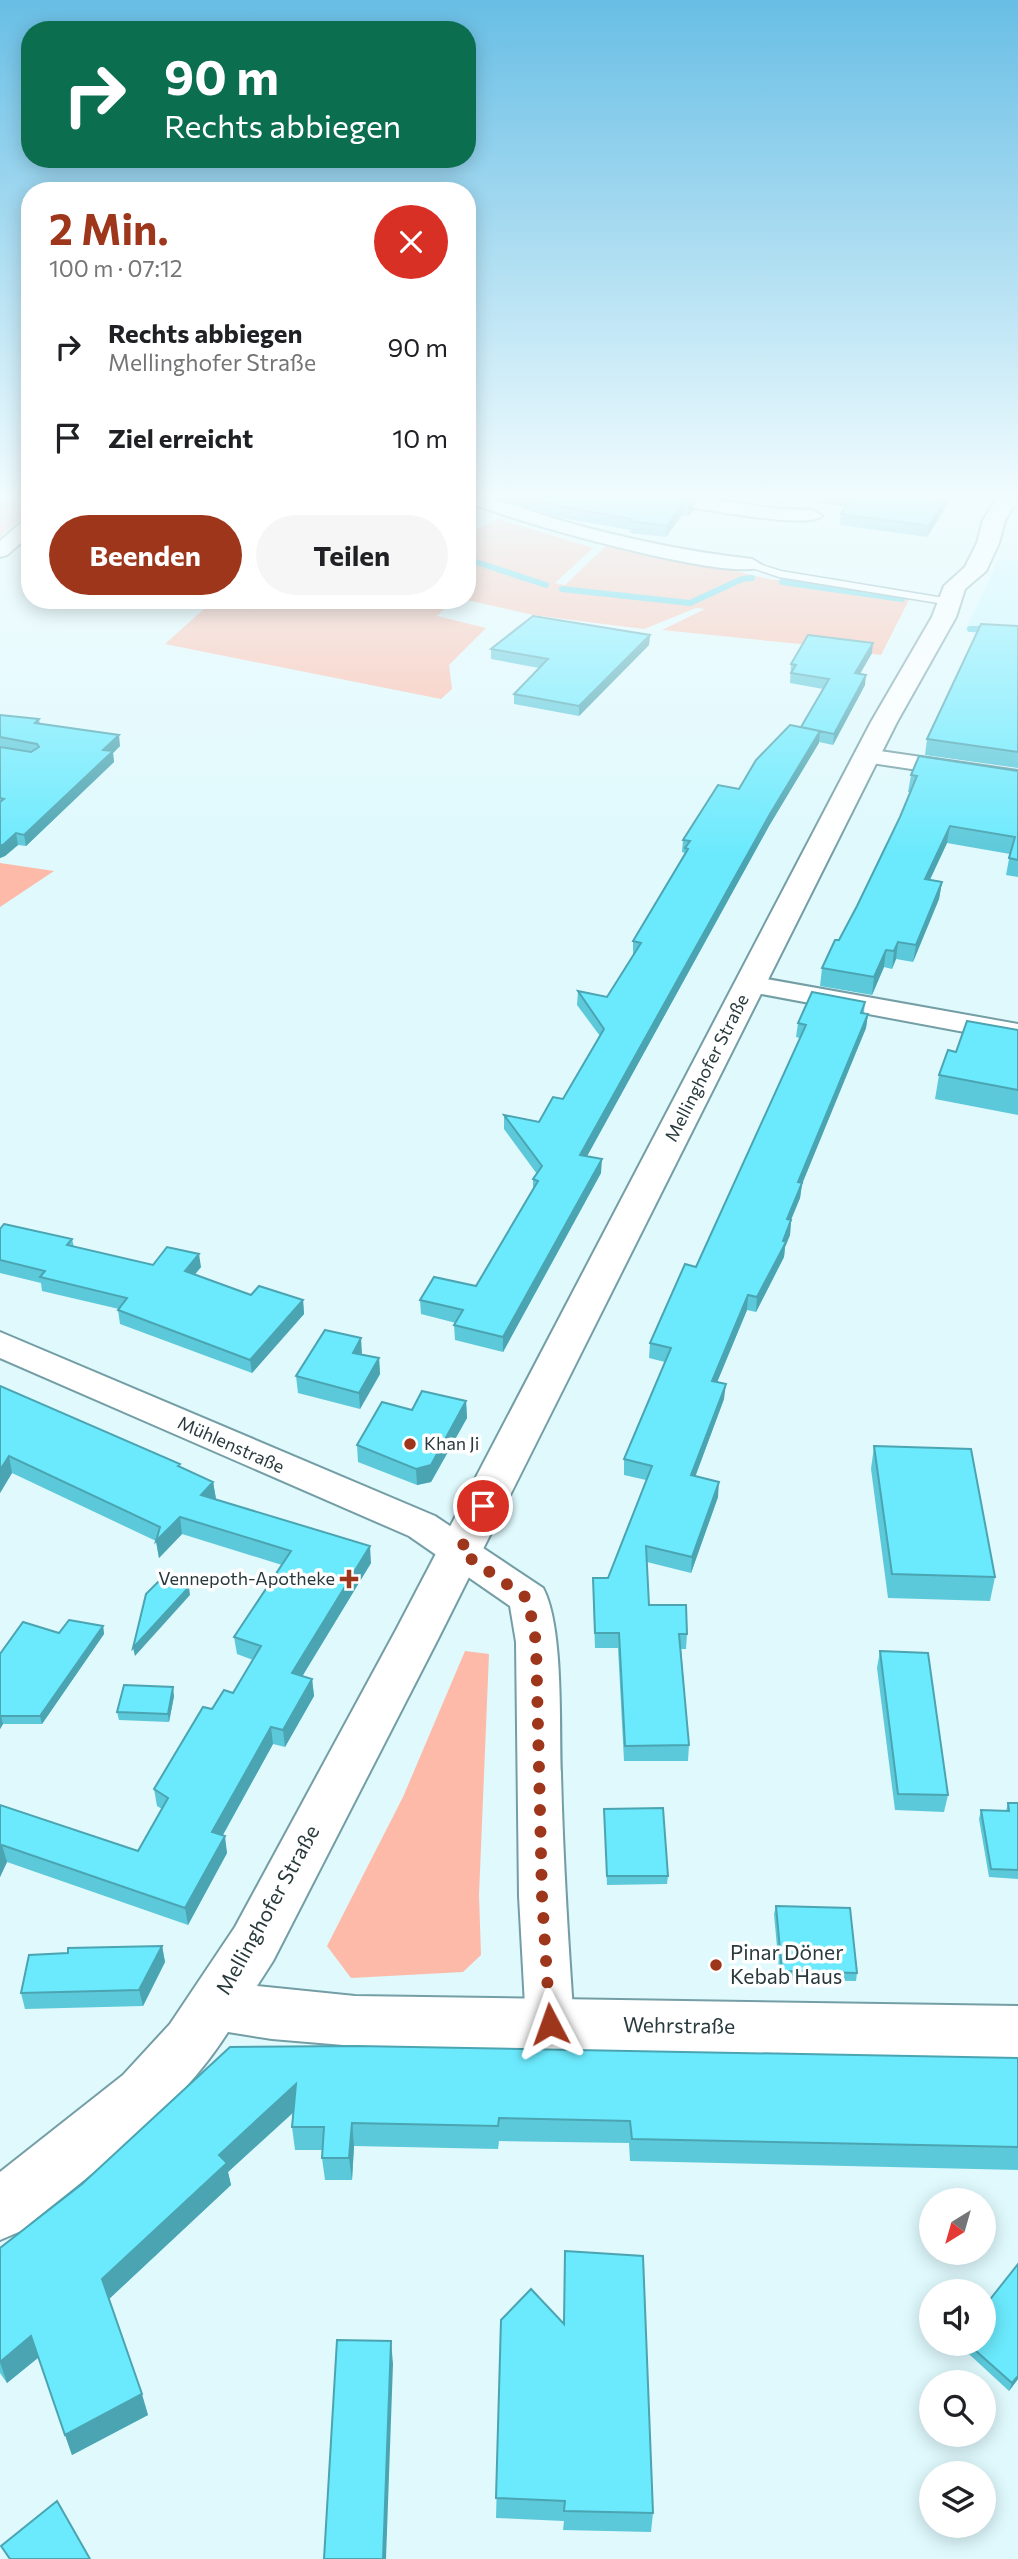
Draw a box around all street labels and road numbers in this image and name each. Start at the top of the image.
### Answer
street label: Mellinghofer Straße [659,990,753,1145]
street label: Mühlenstraße [175,1411,288,1477]
street label: Mellinghofer Straße [210,1820,324,1998]
street label: Wehrstraße [623,2011,735,2038]

